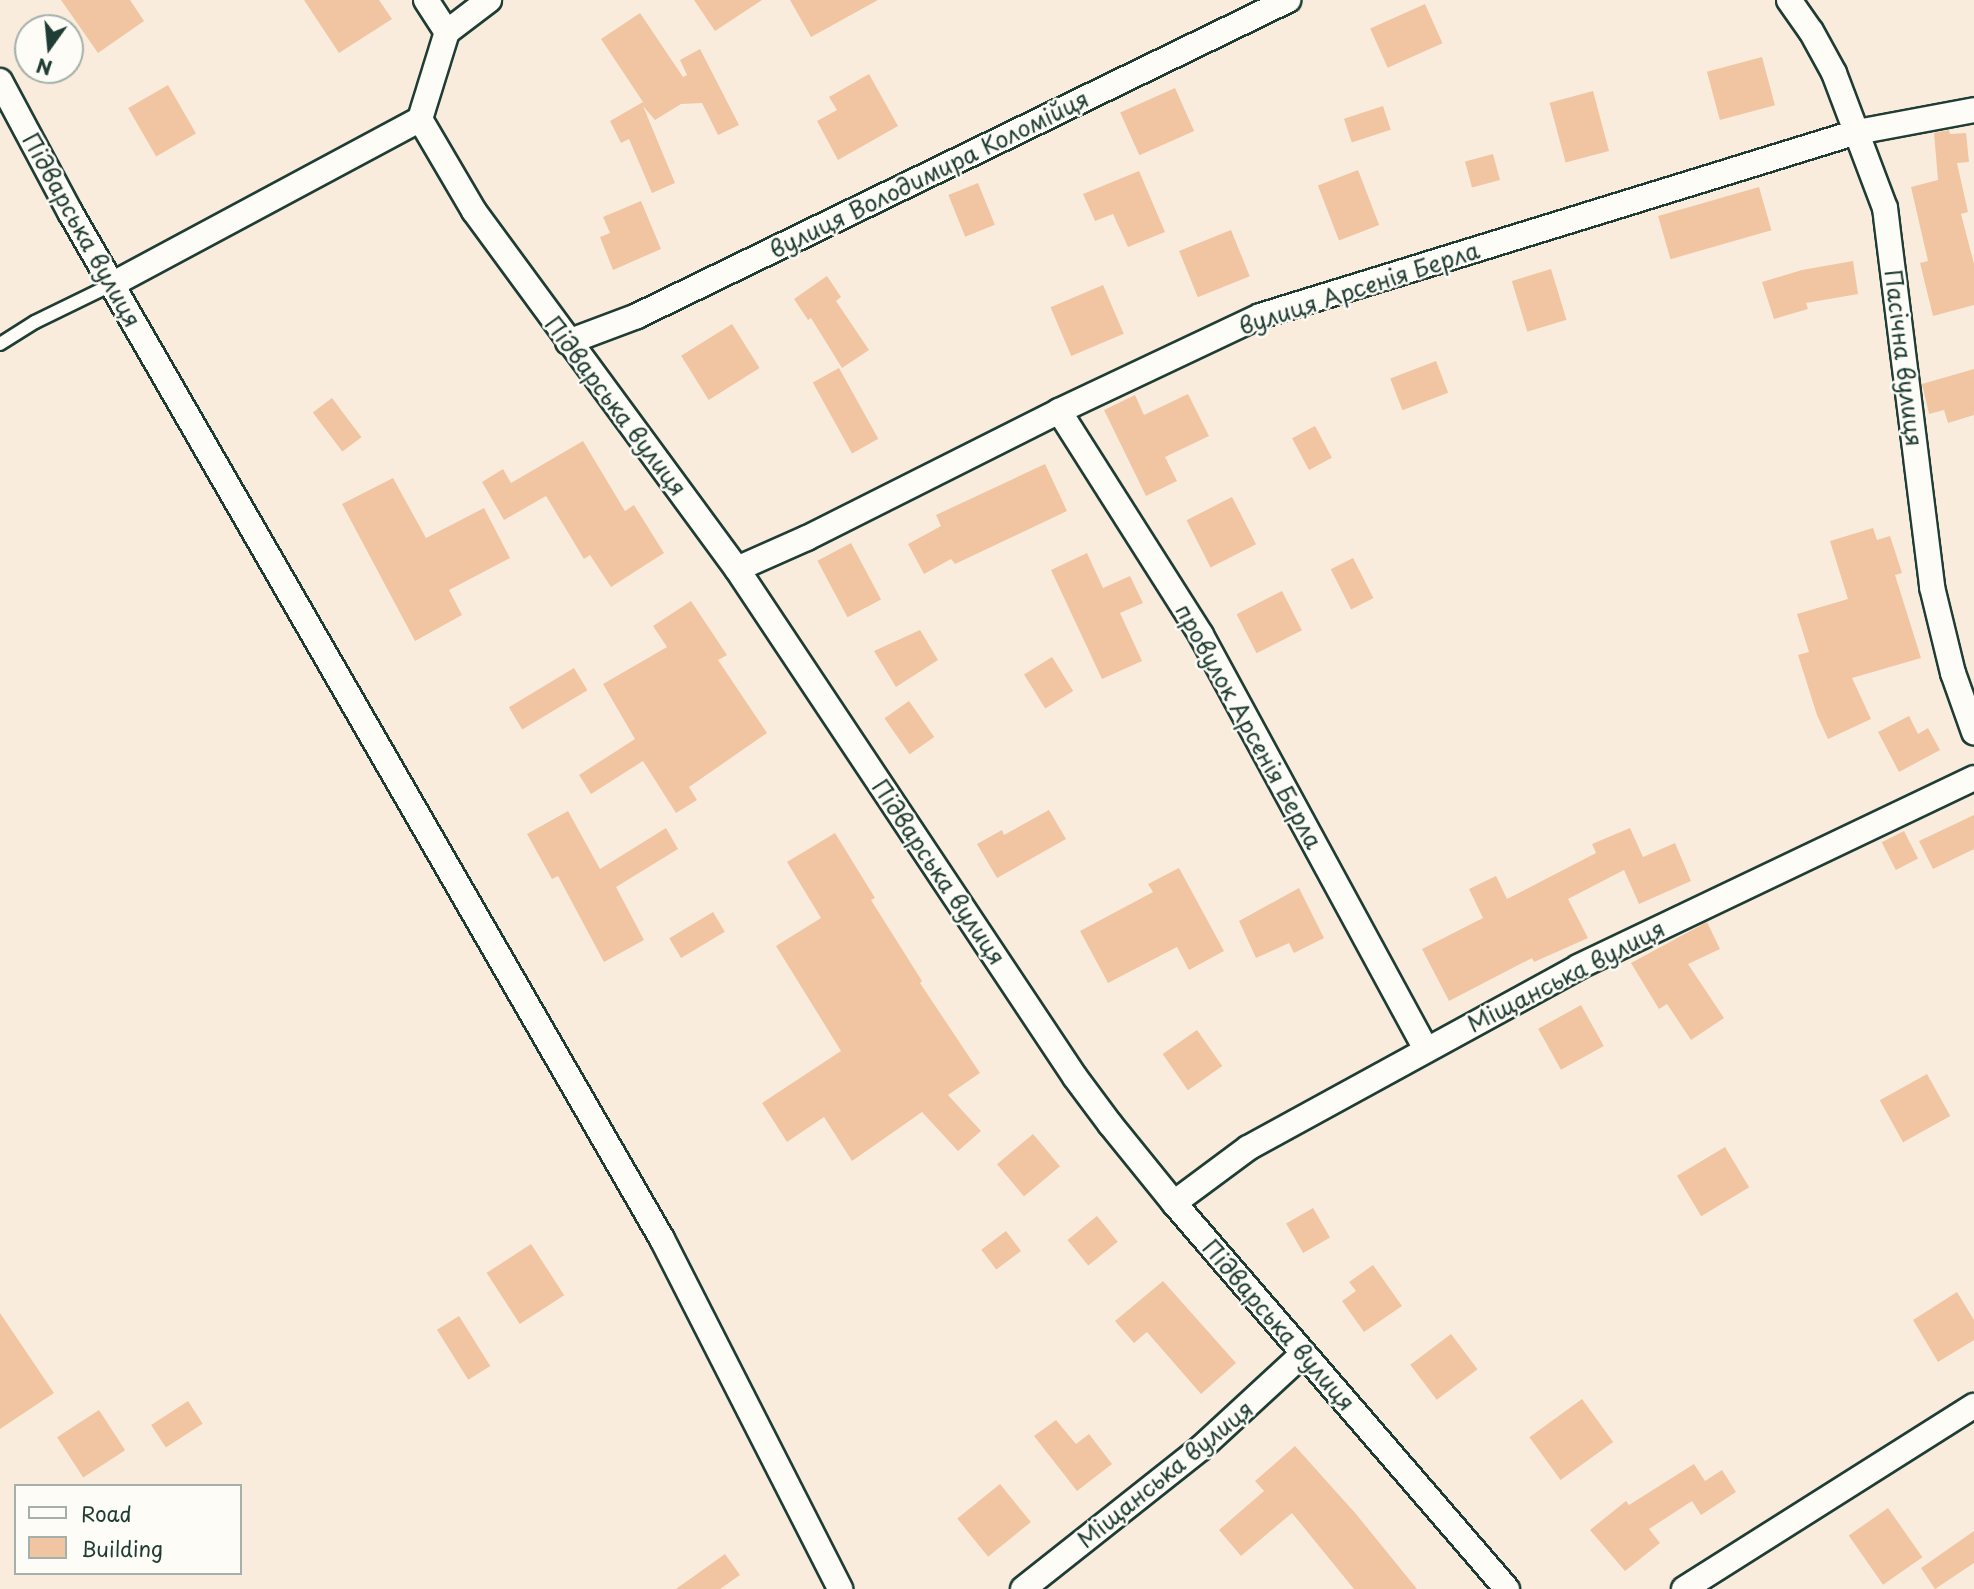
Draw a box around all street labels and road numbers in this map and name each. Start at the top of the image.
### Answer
street label: вулиця Володимира Коломійця [765,84,1093,264]
street label: Підварська вулиця [17,128,147,332]
street label: вулиця Арсенія Берла [1235,236,1483,340]
street label: Пасічна вулиця [1879,267,1929,449]
street label: Підварська вулиця [539,310,693,502]
street label: провулок Арсенія Берла [1170,598,1328,854]
street label: Підварська вулиця [866,774,1012,970]
street label: Міщанська вулиця [1462,914,1670,1038]
street label: Підварська вулиця [1197,1233,1361,1417]
street label: Міщанська вулиця [1071,1394,1259,1554]

